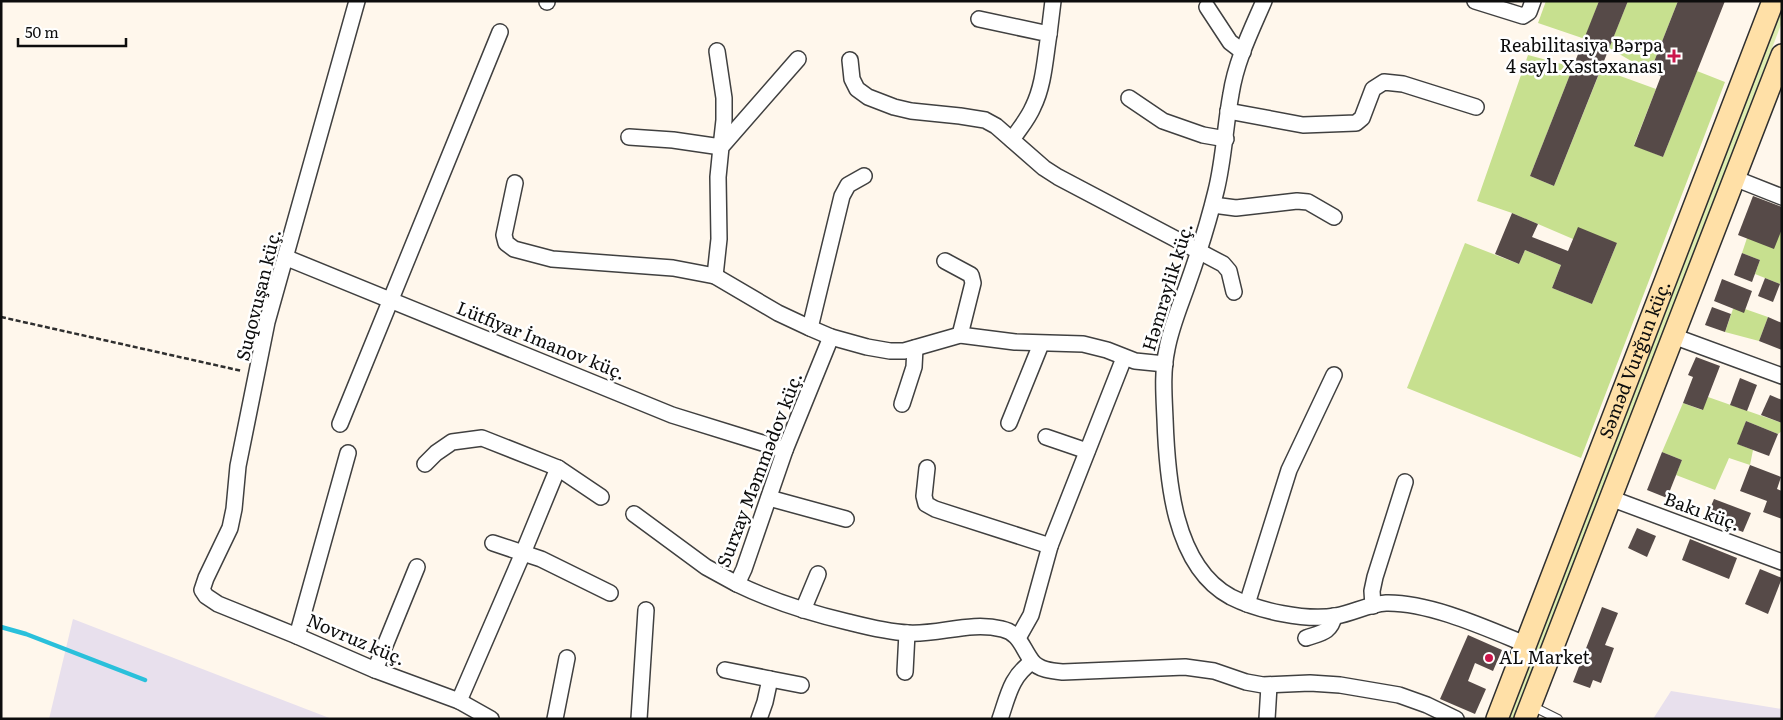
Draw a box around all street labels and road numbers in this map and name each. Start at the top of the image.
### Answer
street label: Həmrəylik küç. [1134,219,1199,354]
street label: Suqovuşan küç. [228,226,287,364]
street label: Səməd Vurğun küç. [1591,276,1676,442]
street label: Lütfiyar İmanov küç. [453,293,630,386]
street label: Surxay Məmmədov küç. [709,368,808,571]
street label: Bakı küç. [1661,484,1744,537]
street label: Novruz küç. [303,606,410,671]

